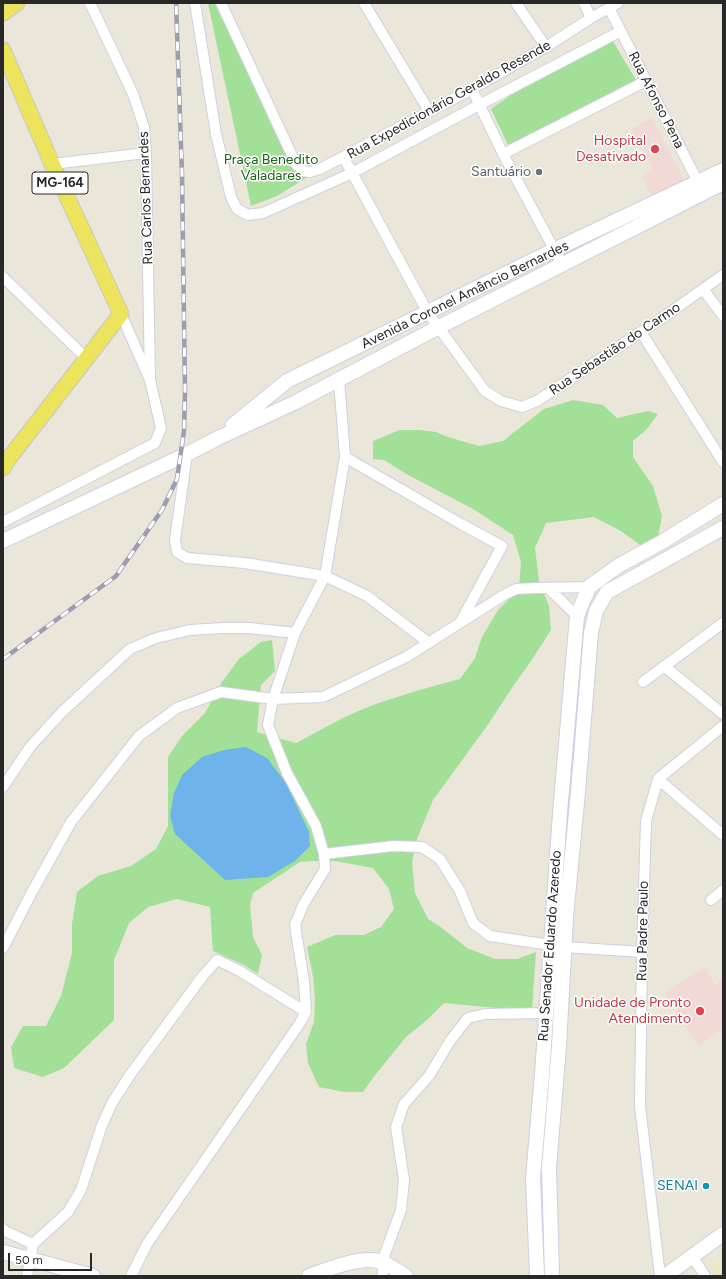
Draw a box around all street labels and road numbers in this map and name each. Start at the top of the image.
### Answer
street label: Rua Expedicionário Geraldo Resende [344,37,554,163]
street label: Rua Afonso Pena [624,49,688,151]
street label: Rua Carlos Bernardes [135,131,157,265]
road number: MG-164 [32,172,88,194]
street label: Avenida Coronel Amâncio Bernardes [359,237,571,353]
street label: Rua Sebastião do Carmo [546,299,684,399]
street label: Rua Senador Eduardo Azeredo [535,850,565,1042]
street label: Rua Padre Paulo [634,881,652,981]

